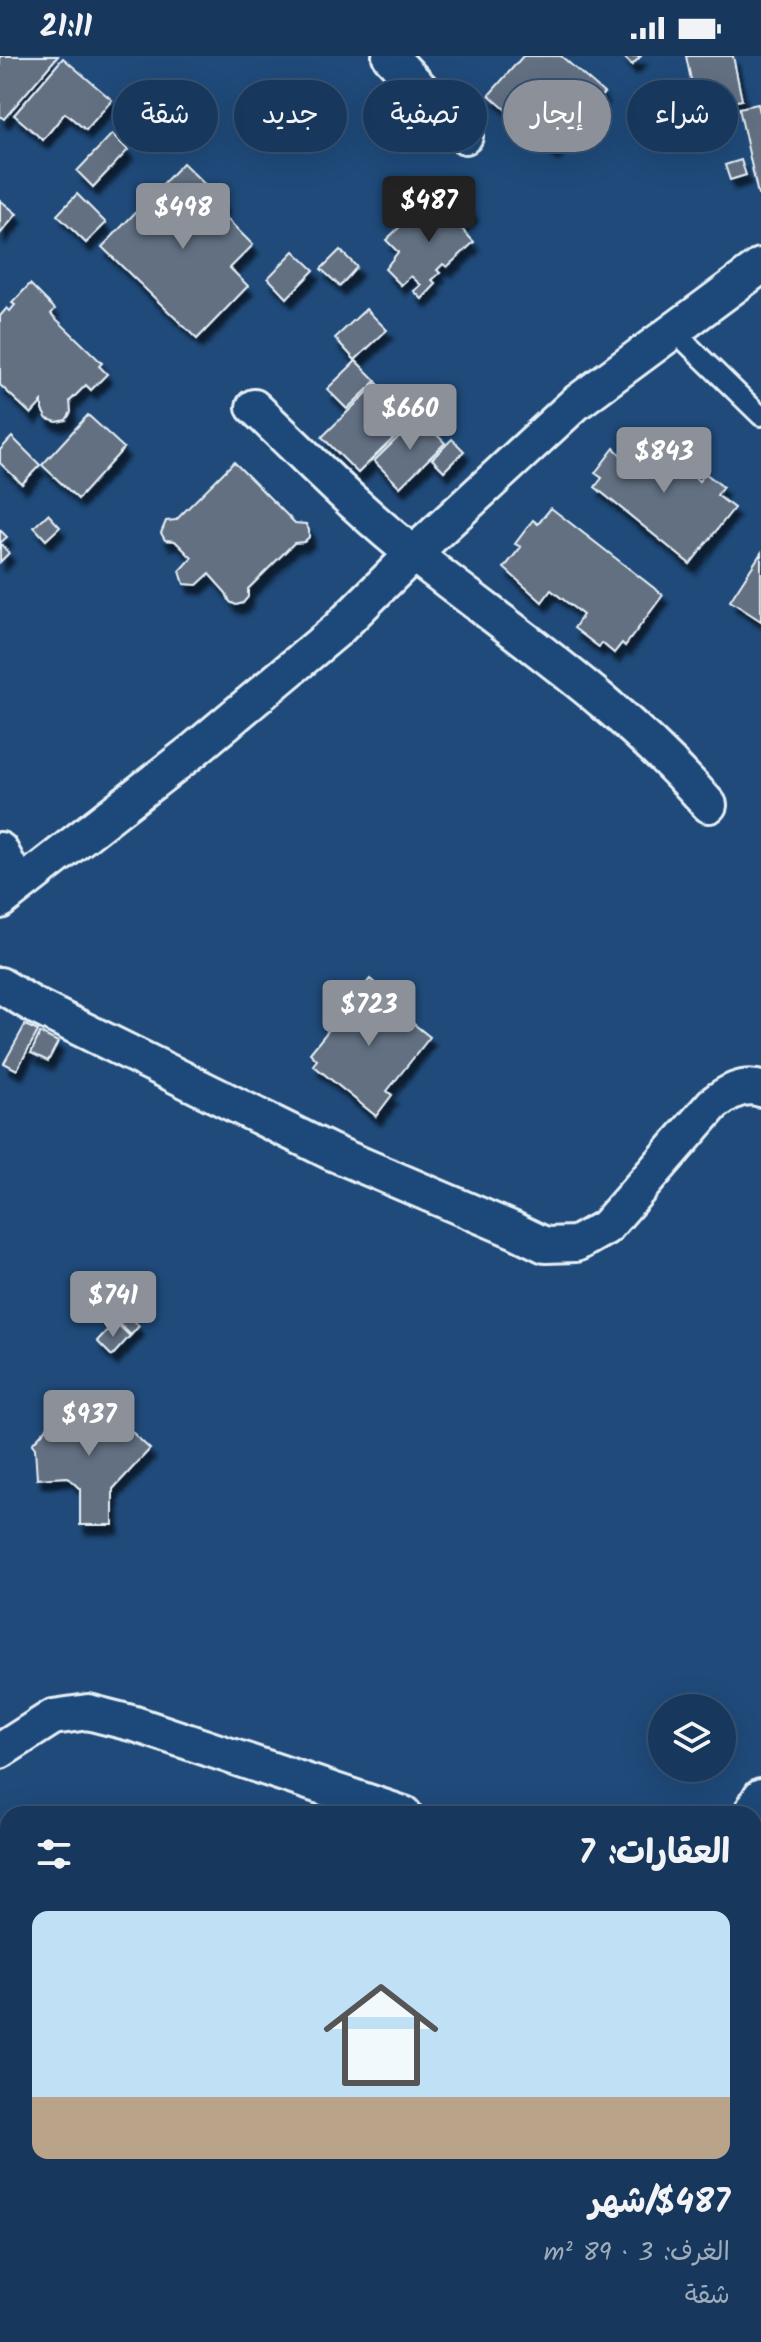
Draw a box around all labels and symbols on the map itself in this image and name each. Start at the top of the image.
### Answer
pin: $487 [382,176,476,244]
pin: $498 [136,183,230,251]
pin: $660 [363,384,457,452]
pin: $843 [617,427,711,495]
pin: $723 [322,980,416,1048]
pin: $741 [66,1271,160,1339]
pin: $937 [42,1390,136,1458]

